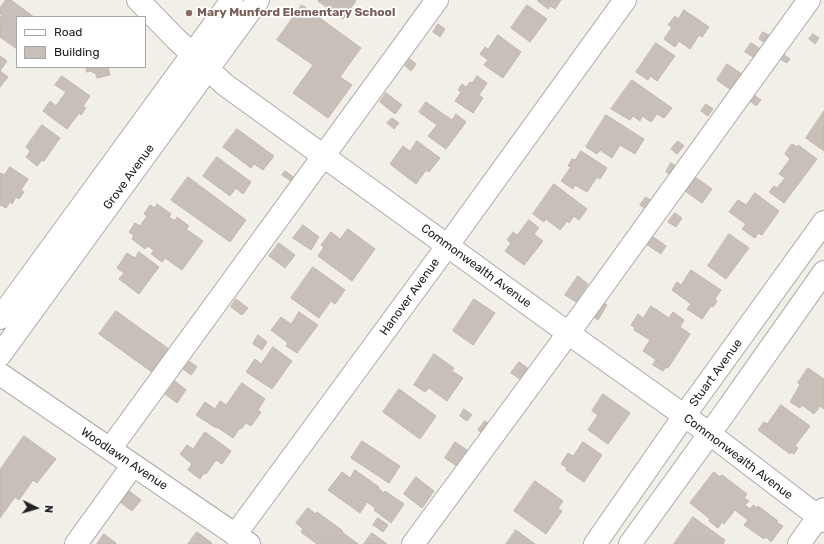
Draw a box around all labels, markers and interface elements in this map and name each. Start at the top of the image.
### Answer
place label: Mary Munford Elementary School [197,6,395,20]
marker: Mary Munford Elementary School [184,8,194,18]
legend [16,16,146,68]
text: Road [54,25,82,39]
text: Building [54,45,100,59]
street label: Grove Avenue [100,141,158,213]
street label: Commonwealth Avenue [418,221,534,311]
street label: Hanover Avenue [377,256,443,338]
street label: Stuart Avenue [687,336,745,410]
street label: Commonwealth Avenue [681,411,795,503]
street label: Woodlawn Avenue [78,425,170,493]
north arrow [16,488,56,528]
text: N [42,505,55,514]

